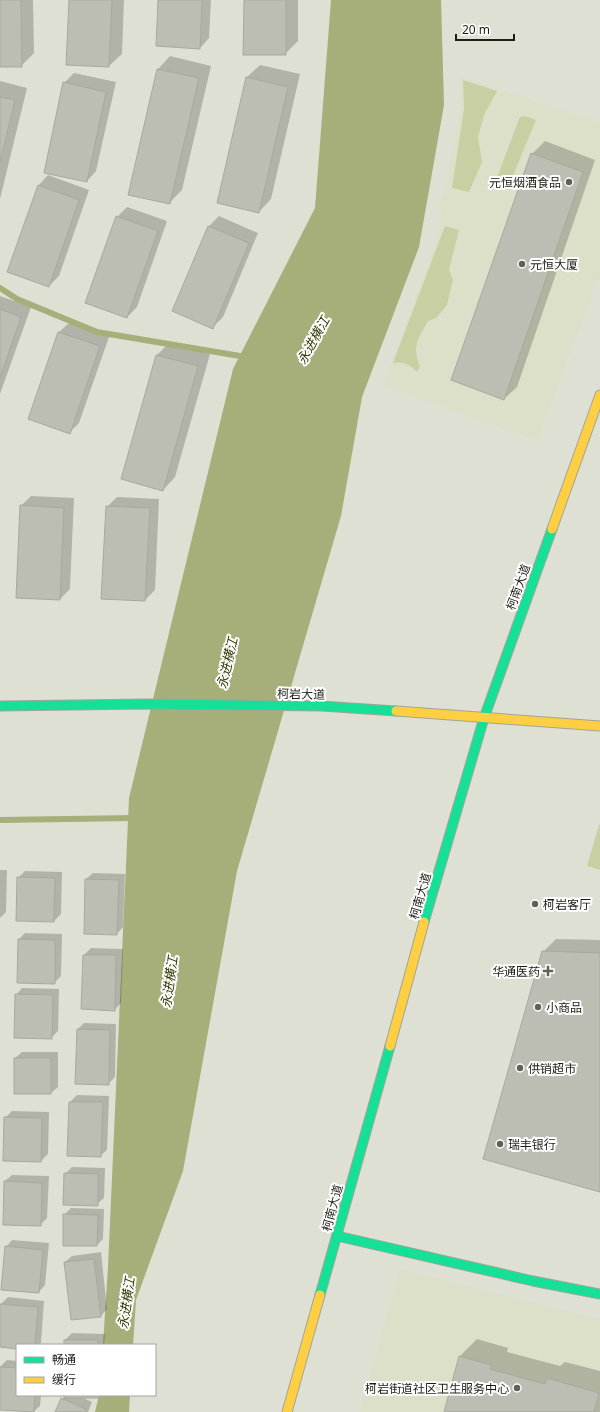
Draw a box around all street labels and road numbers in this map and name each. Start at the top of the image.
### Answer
street label: 柯南大道 [502,562,534,612]
street label: 柯岩大道 [277,685,325,703]
street label: 柯南大道 [405,871,435,921]
street label: 柯南大道 [318,1183,346,1233]

